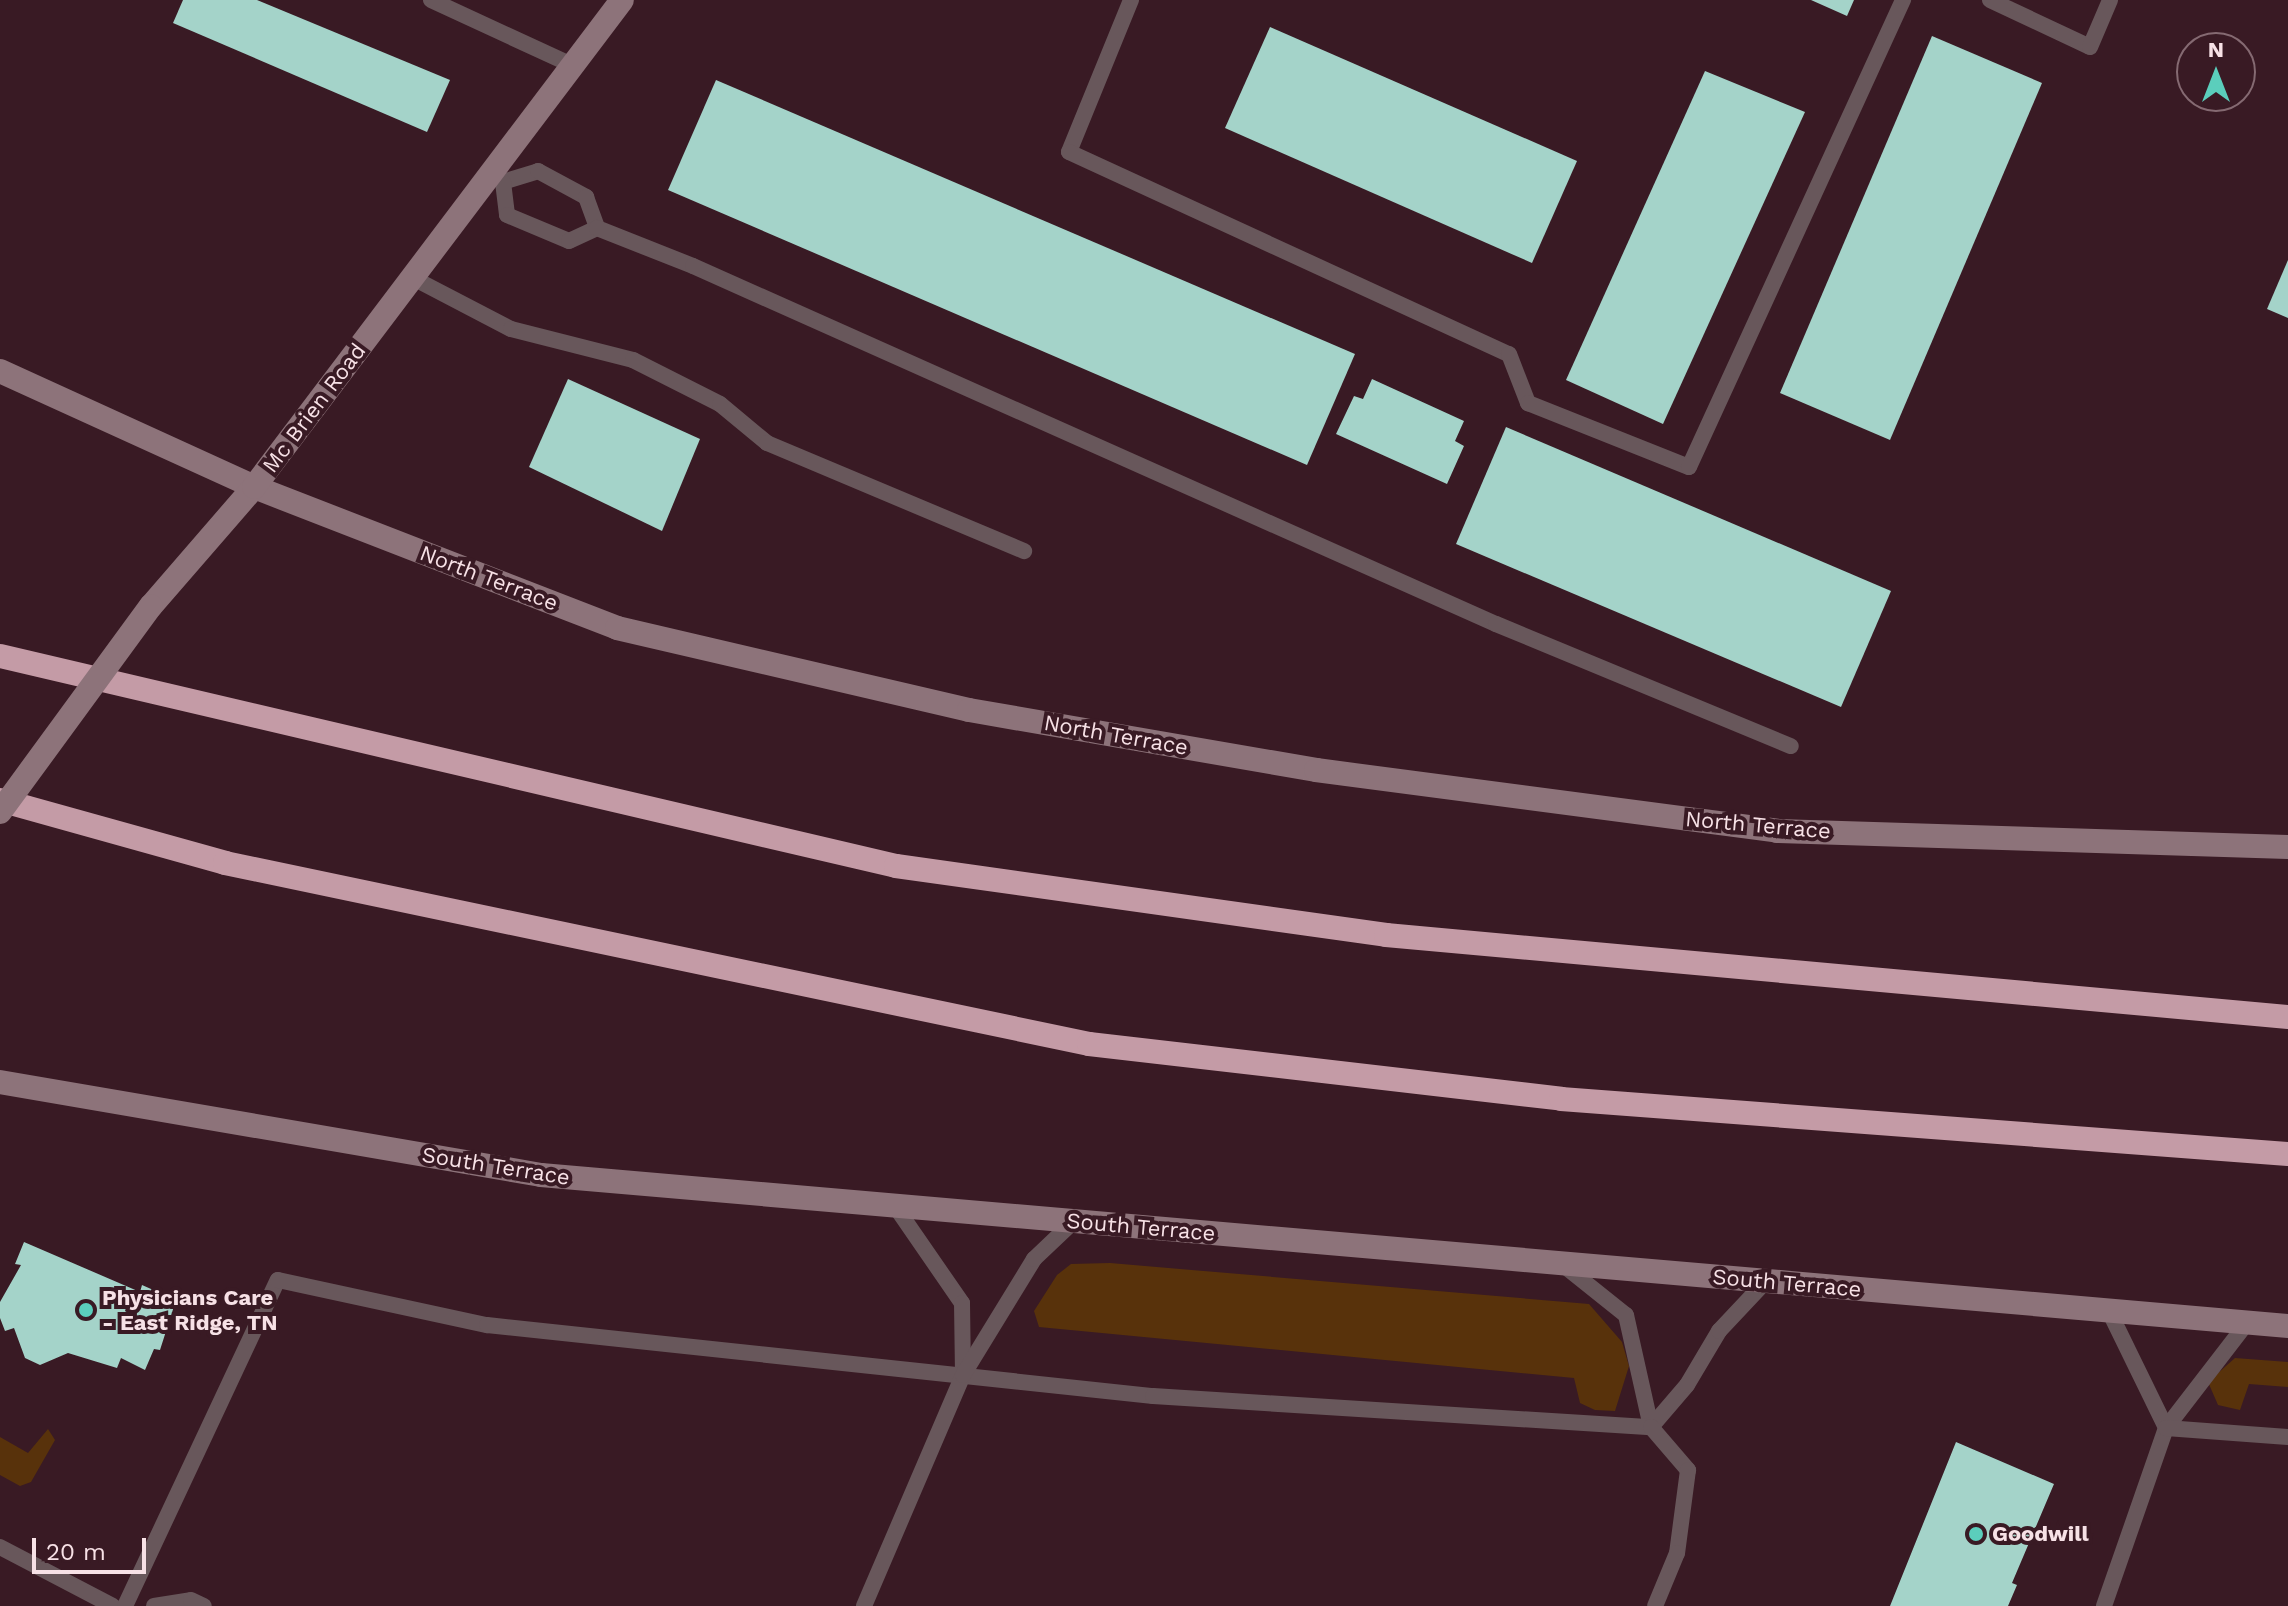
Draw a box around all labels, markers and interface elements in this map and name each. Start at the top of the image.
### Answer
north arrow [2176,32,2256,112]
text: N [2208,37,2224,62]
street label: Mc Brien Road [257,338,371,478]
street label: North Terrace [416,539,562,617]
street label: North Terrace [1042,709,1190,761]
street label: North Terrace [1684,805,1832,845]
street label: South Terrace [420,1141,572,1191]
street label: South Terrace [1065,1207,1217,1247]
street label: South Terrace [1711,1263,1863,1303]
place label: Physicians Care - East Ridge, TN [102,1284,278,1336]
marker: Physicians Care - East Ridge, TN [77,1301,95,1319]
place label: Goodwill [1992,1521,2089,1547]
scale bar [36,1522,150,1572]
marker: Goodwill [1967,1525,1985,1543]
text: 20 m [46,1538,106,1566]

